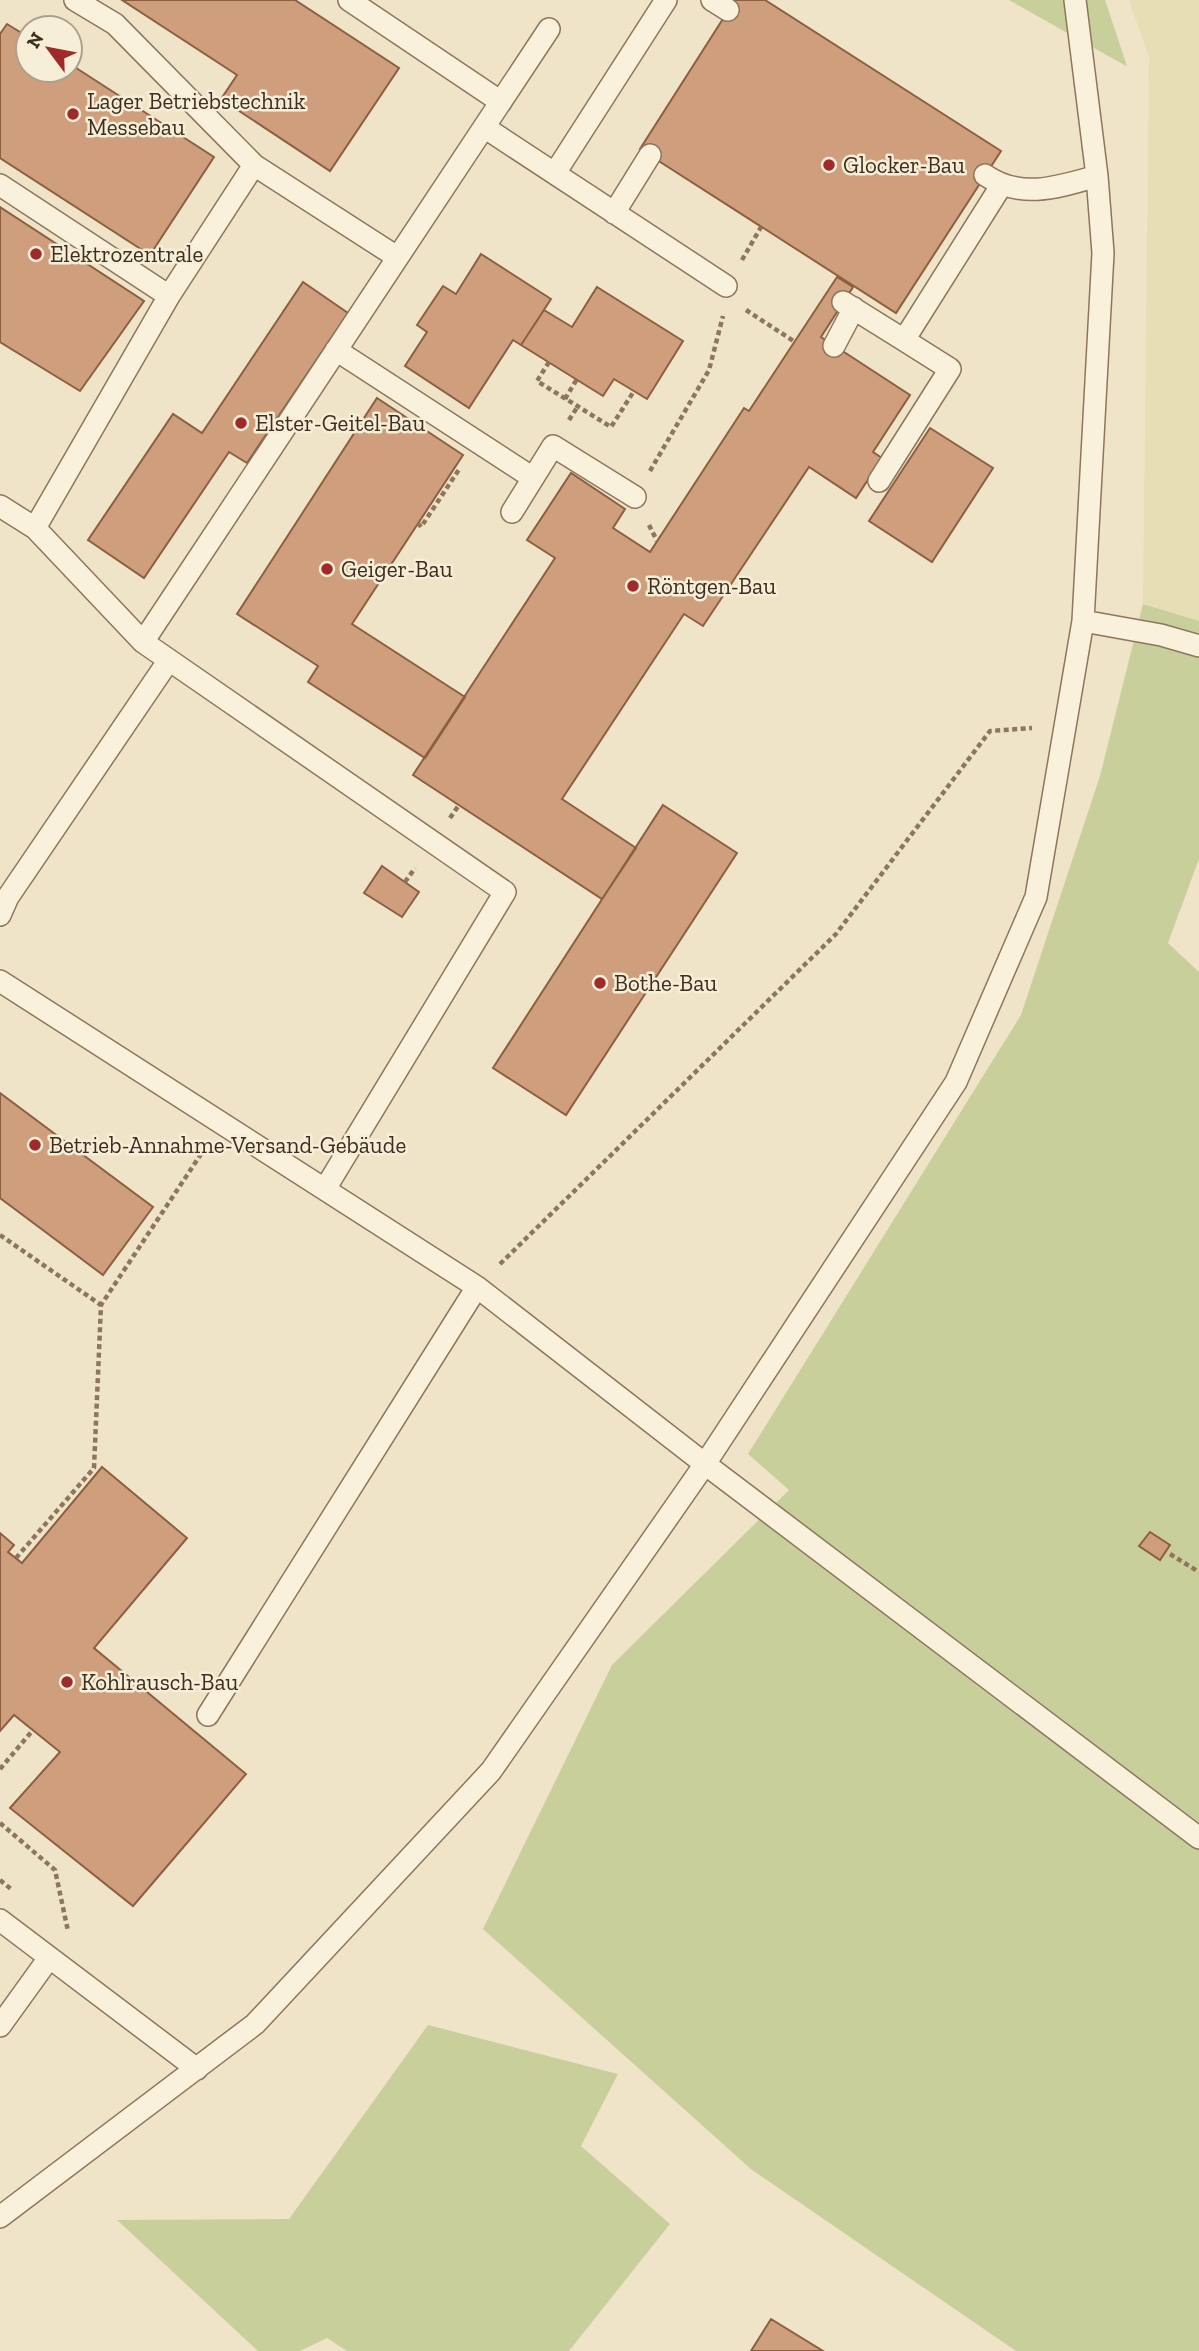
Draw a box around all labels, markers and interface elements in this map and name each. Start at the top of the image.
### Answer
north arrow [14,14,84,84]
text: N [21,28,49,52]
place label: Lager Betriebstechnik Messebau [87,87,306,141]
marker: Lager Betriebstechnik Messebau [65,106,81,122]
place label: Glocker-Bau [843,151,965,179]
marker: Glocker-Bau [821,157,837,173]
place label: Elektrozentrale [50,240,203,268]
marker: Elektrozentrale [28,246,44,262]
place label: Elster-Geitel-Bau [255,409,425,437]
marker: Elster-Geitel-Bau [233,415,249,431]
place label: Geiger-Bau [341,555,453,583]
marker: Geiger-Bau [319,561,335,577]
place label: Röntgen-Bau [647,572,776,600]
marker: Röntgen-Bau [625,578,641,594]
place label: Bothe-Bau [614,969,717,997]
marker: Bothe-Bau [592,975,608,991]
place label: Betrieb-Annahme-Versand-Gebäude [49,1131,406,1159]
marker: Betrieb-Annahme-Versand-Gebäude [27,1137,43,1153]
place label: Kohlrausch-Bau [81,1668,239,1696]
marker: Kohlrausch-Bau [59,1674,75,1690]

